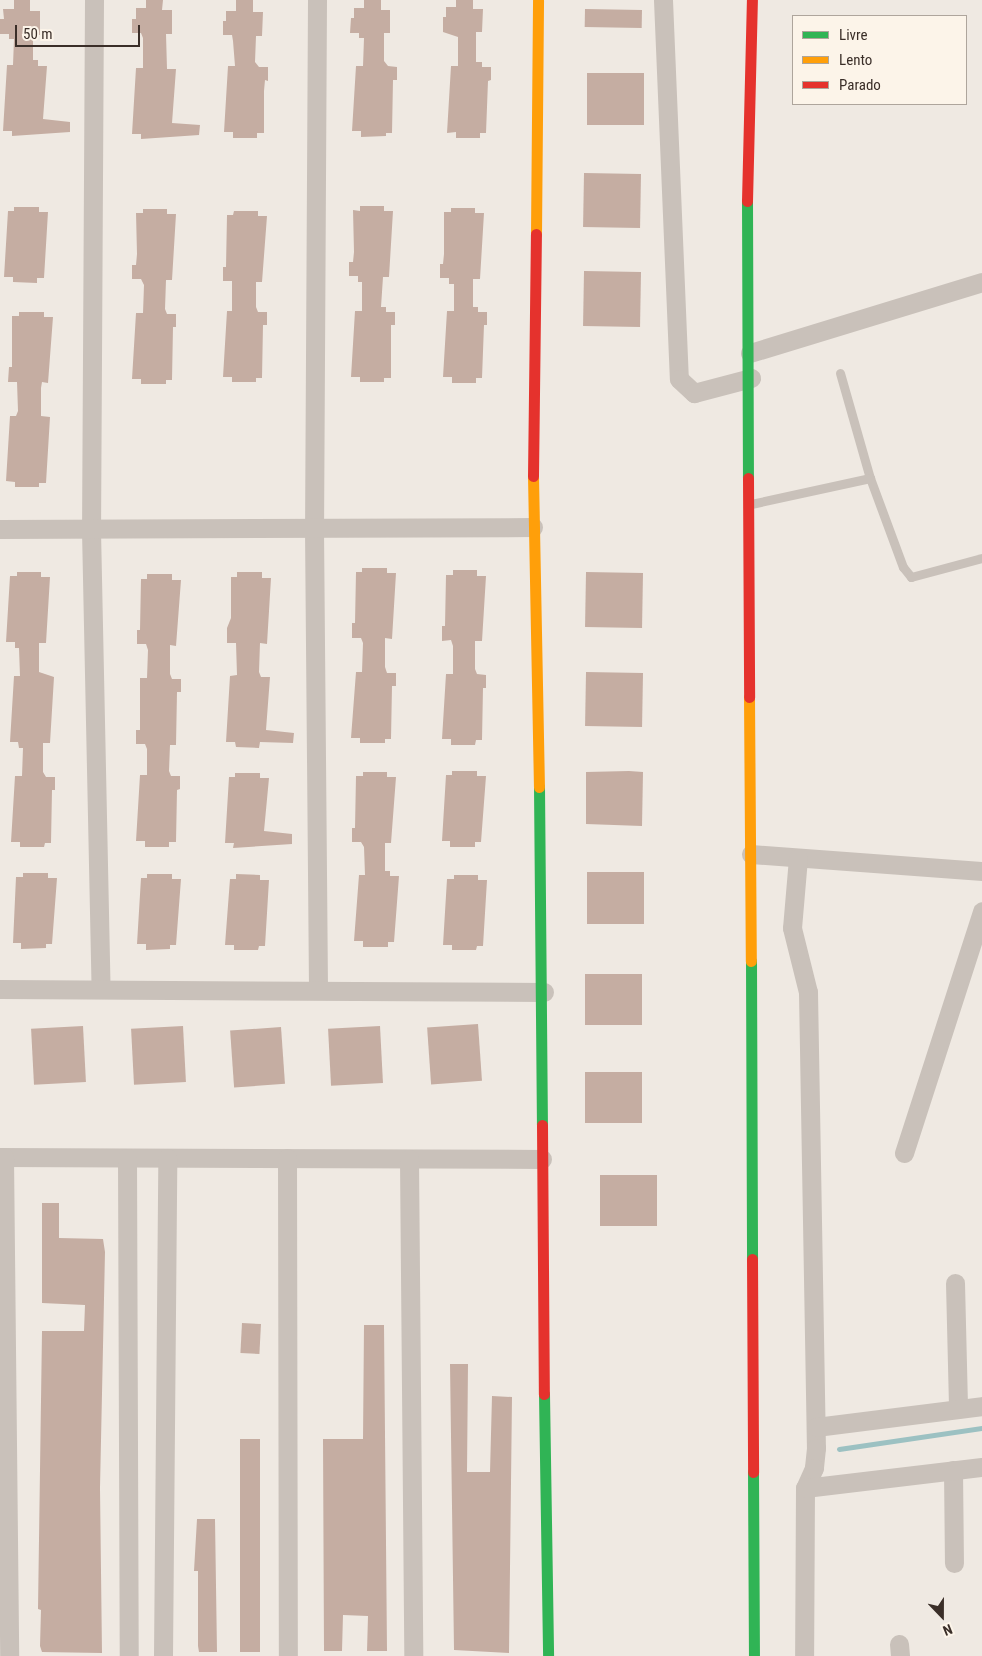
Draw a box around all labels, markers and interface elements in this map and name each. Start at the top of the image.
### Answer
scale bar [18,15,142,47]
legend [792,15,967,105]
text: 50 m [23,25,53,43]
text: Livre [839,26,867,44]
text: Lento [839,51,872,69]
text: Parado [839,76,881,94]
north arrow [917,1591,967,1641]
text: N [941,1621,955,1639]

